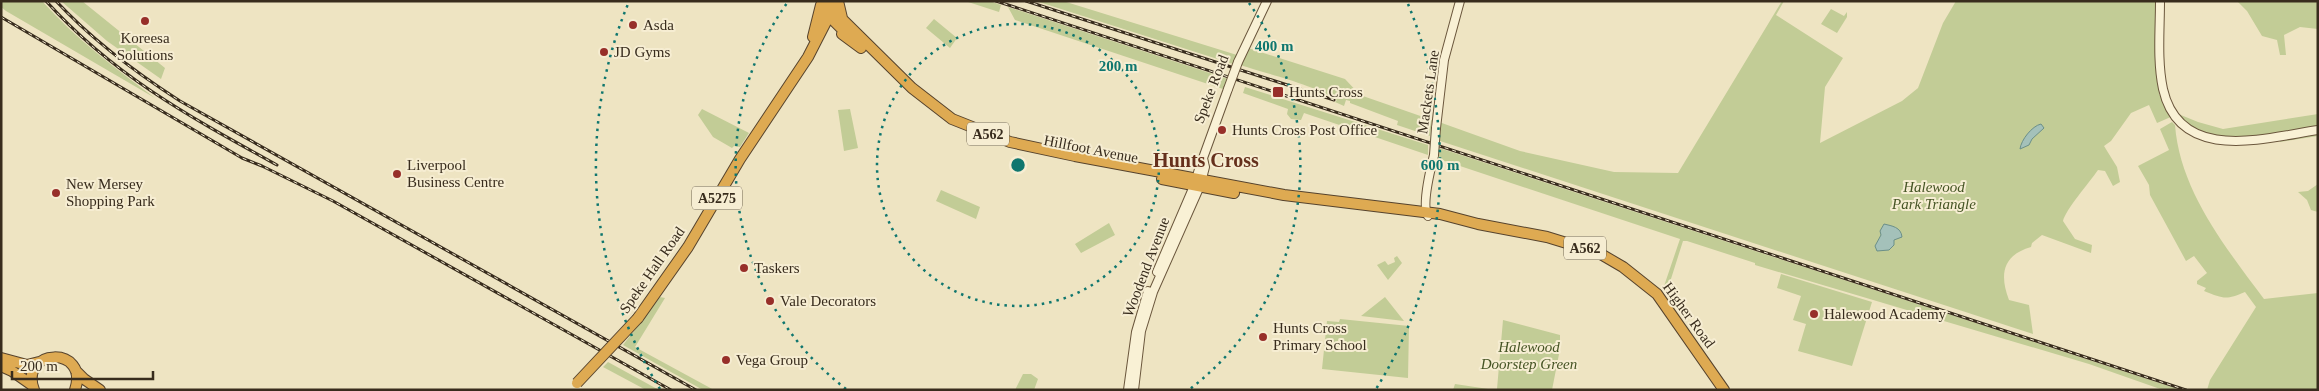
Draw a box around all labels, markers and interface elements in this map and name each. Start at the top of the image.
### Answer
marker: Koreesa Solutions [139,15,151,27]
place label: Asda [643,17,674,33]
marker: Asda [627,19,639,31]
place label: Koreesa Solutions [117,30,174,63]
text: 400 m [1255,38,1294,54]
place label: JD Gyms [614,44,670,60]
marker: JD Gyms [598,46,610,58]
street label: Mackets Lane [1414,49,1442,135]
street label: Speke Road [1191,52,1232,126]
text: 200 m [1099,58,1138,74]
place label: Hunts Cross [1289,84,1363,100]
marker: Hunts Cross [1271,85,1285,99]
road number: A562 [967,122,1009,146]
place label: Hunts Cross Post Office [1232,122,1377,138]
marker: Hunts Cross Post Office [1216,124,1228,136]
street label: Hillfoot Avenue [1042,132,1140,166]
district label: Hunts Cross [1153,149,1259,171]
centre of rings [1009,156,1027,174]
place label: Liverpool Business Centre [407,157,504,190]
text: 600 m [1421,157,1460,173]
marker: Liverpool Business Centre [391,168,403,180]
place label: New Mersey Shopping Park [66,176,155,209]
park label: Halewood Park Triangle [1891,179,1976,212]
marker: New Mersey Shopping Park [50,187,62,199]
road number: A5275 [692,187,742,210]
street label: Woodend Avenue [1120,215,1173,319]
street label: Speke Hall Road [616,223,688,316]
road number: A562 [1564,237,1606,260]
place label: Taskers [754,260,800,276]
marker: Taskers [738,262,750,274]
street label: Higher Road [1660,279,1718,351]
place label: Vale Decorators [780,293,876,309]
marker: Vale Decorators [764,295,776,307]
place label: Halewood Academy [1824,306,1947,322]
marker: Halewood Academy [1808,308,1820,320]
place label: Hunts Cross Primary School [1273,320,1367,353]
marker: Hunts Cross Primary School [1257,331,1269,343]
park label: Halewood Doorstep Green [1480,339,1577,372]
scale bar [12,348,154,380]
place label: Vega Group [736,352,808,368]
marker: Vega Group [720,354,732,366]
text: 200 m [20,358,58,374]

